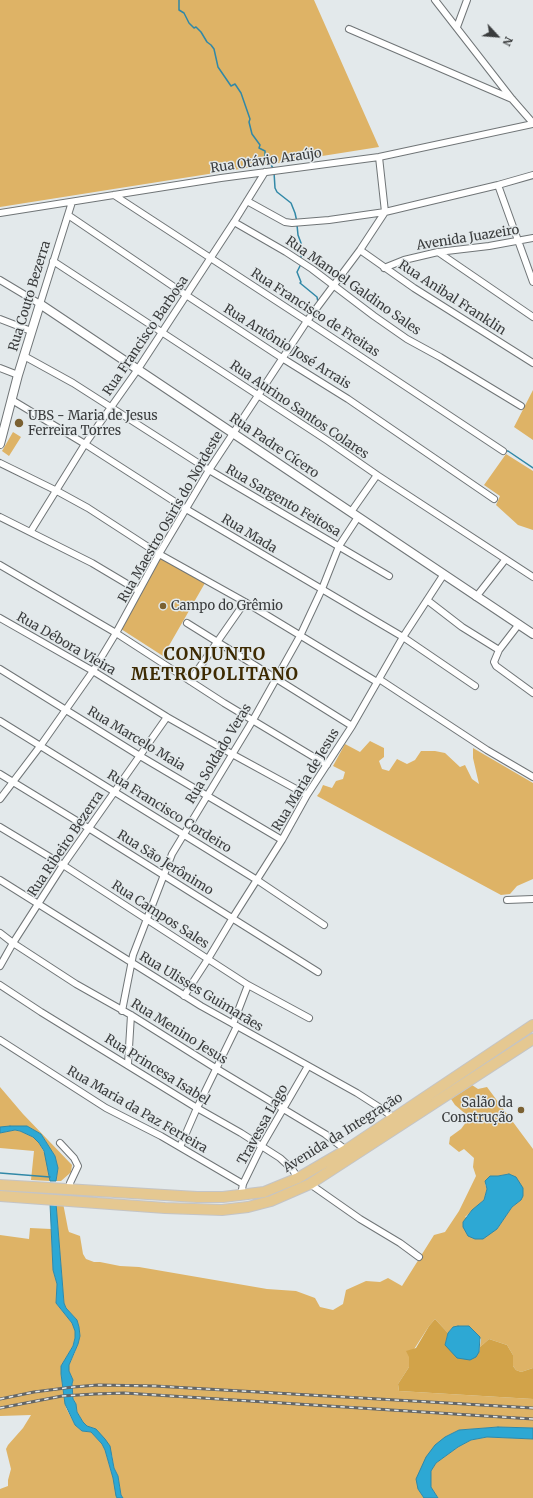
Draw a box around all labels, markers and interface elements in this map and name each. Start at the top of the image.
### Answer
north arrow [477,16,517,56]
text: N [500,34,516,48]
street label: Rua Otávio Araújo [209,145,323,177]
street label: Avenida Juazeiro [416,222,520,254]
street label: Rua Manoel Galdino Sales [282,233,424,339]
street label: Rua Couto Bezerra [6,239,54,353]
street label: Rua Anibal Franklin [395,257,509,339]
street label: Rua Francisco de Freitas [248,265,382,361]
street label: Rua Francisco Barbosa [100,273,192,399]
street label: Rua Antônio José Arrais [220,301,354,393]
street label: Rua Aurino Santos Colares [227,358,371,462]
place label: UBS - Maria de Jesus Ferreira Torres [28,408,158,439]
street label: Rua Padre Cícero [226,410,322,482]
marker: UBS - Maria de Jesus Ferreira Torres [13,417,25,429]
street label: Rua Maestro Osiris do Nordeste [115,429,227,605]
street label: Rua Sargento Feitosa [223,462,343,540]
street label: Rua Mada [218,511,280,557]
place label: Campo do Grêmio [171,598,283,614]
marker: Campo do Grêmio [158,601,168,611]
street label: Rua Débora Vieira [14,609,118,679]
district label: CONJUNTO METROPOLITANO [131,645,299,685]
street label: Rua Soldado Veras [183,701,255,807]
street label: Rua Marcelo Maia [84,704,188,774]
street label: Rua Maria de Jesus [269,726,343,834]
street label: Rua Francisco Cordeiro [104,767,234,857]
street label: Rua Ribeiro Bezerra [25,788,107,900]
street label: Rua São Jerônimo [114,827,216,899]
street label: Rua Campos Sales [108,878,212,952]
street label: Rua Ulisses Guimarães [136,949,266,1035]
street label: Rua Menino Jesus [128,996,230,1068]
street label: Rua Princesa Isabel [101,1031,213,1109]
street label: Rua Maria da Paz Ferreira [64,1063,210,1157]
street label: Travessa Lago [235,1082,291,1168]
street label: Avenida da Integração [280,1090,406,1176]
place label: Salão da Construção [442,1095,513,1126]
marker: Salão da Construção [516,1105,526,1115]

